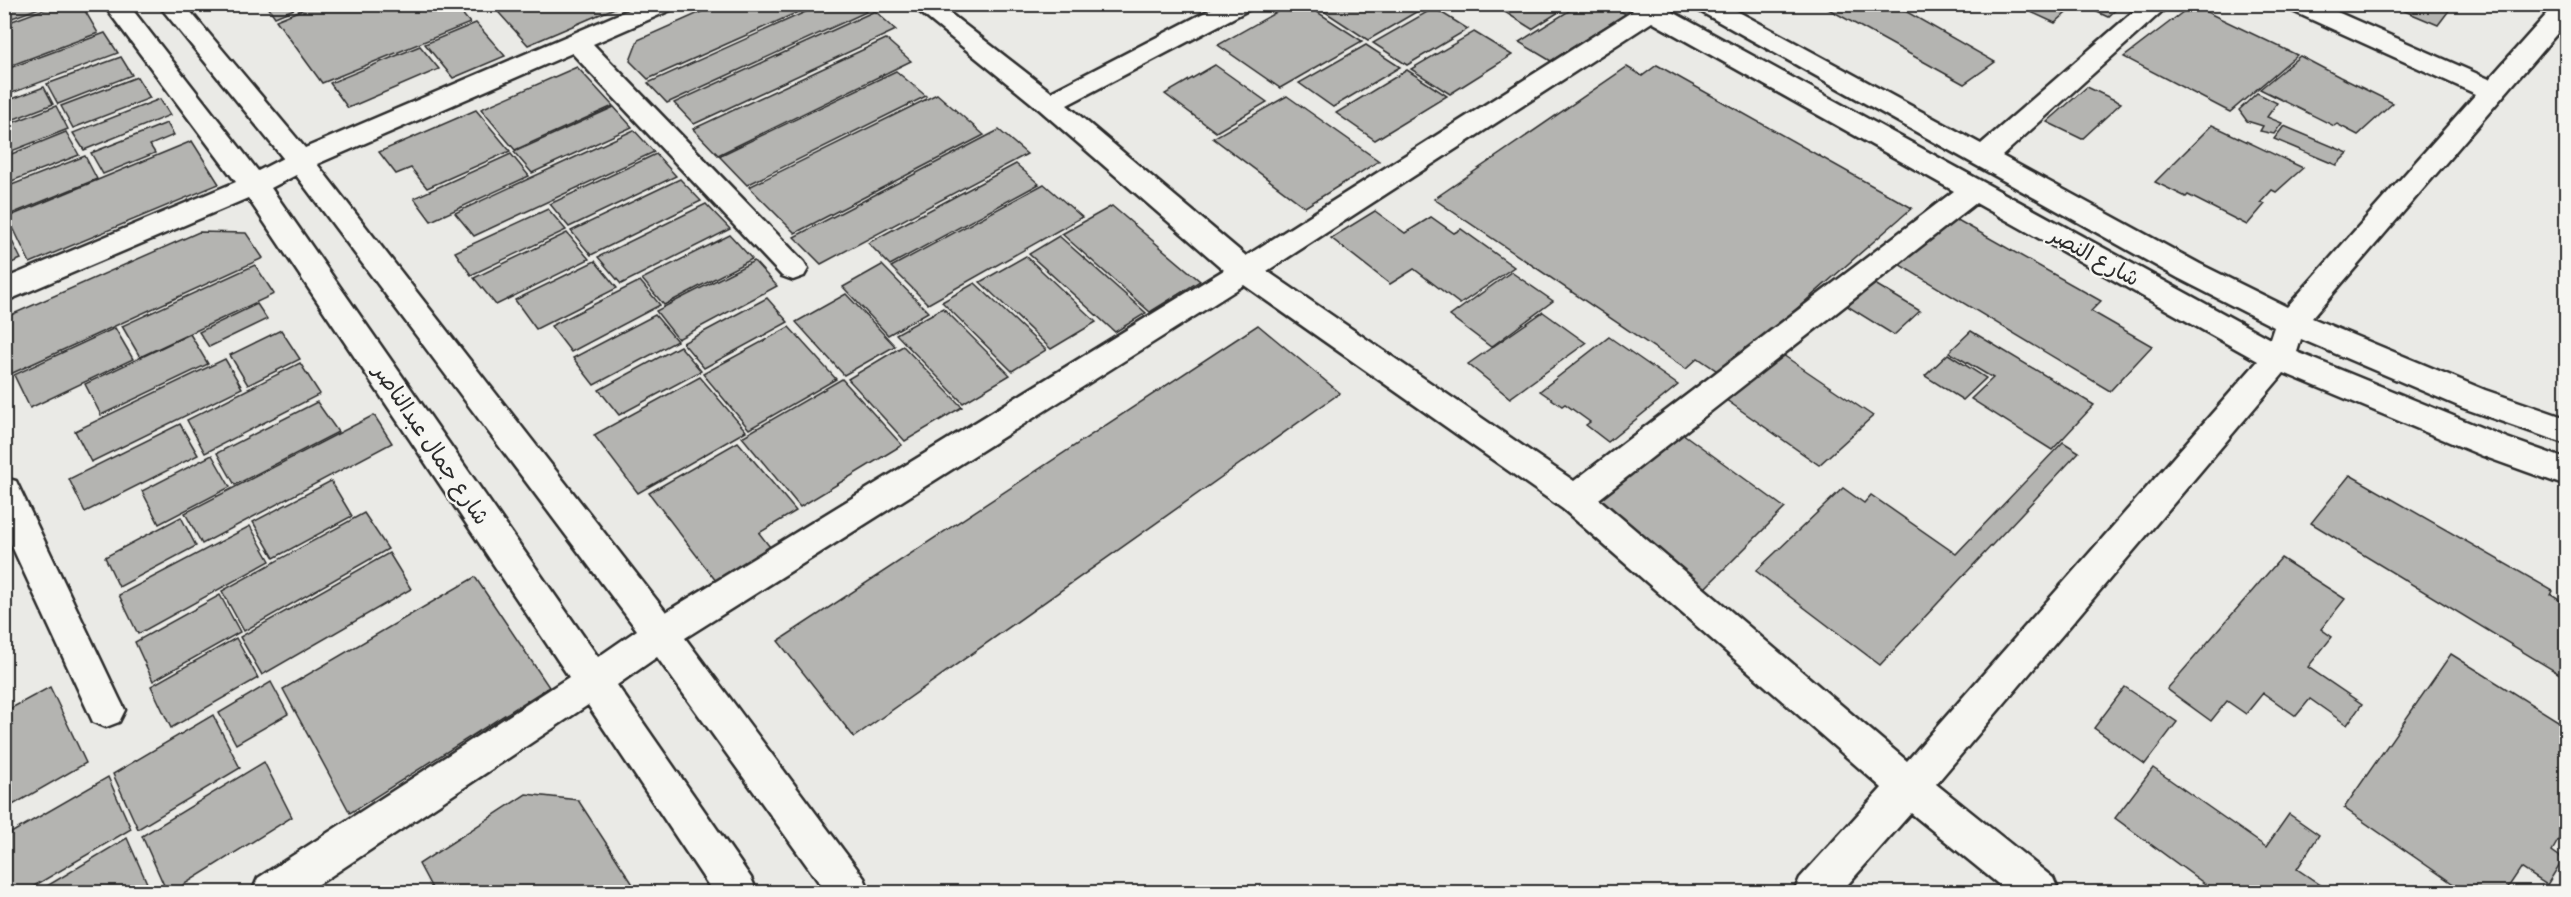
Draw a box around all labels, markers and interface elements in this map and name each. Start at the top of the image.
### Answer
street label: شارع النصر [2042,220,2144,294]
street label: شارع جمال عبدالناصر [365,357,495,531]

